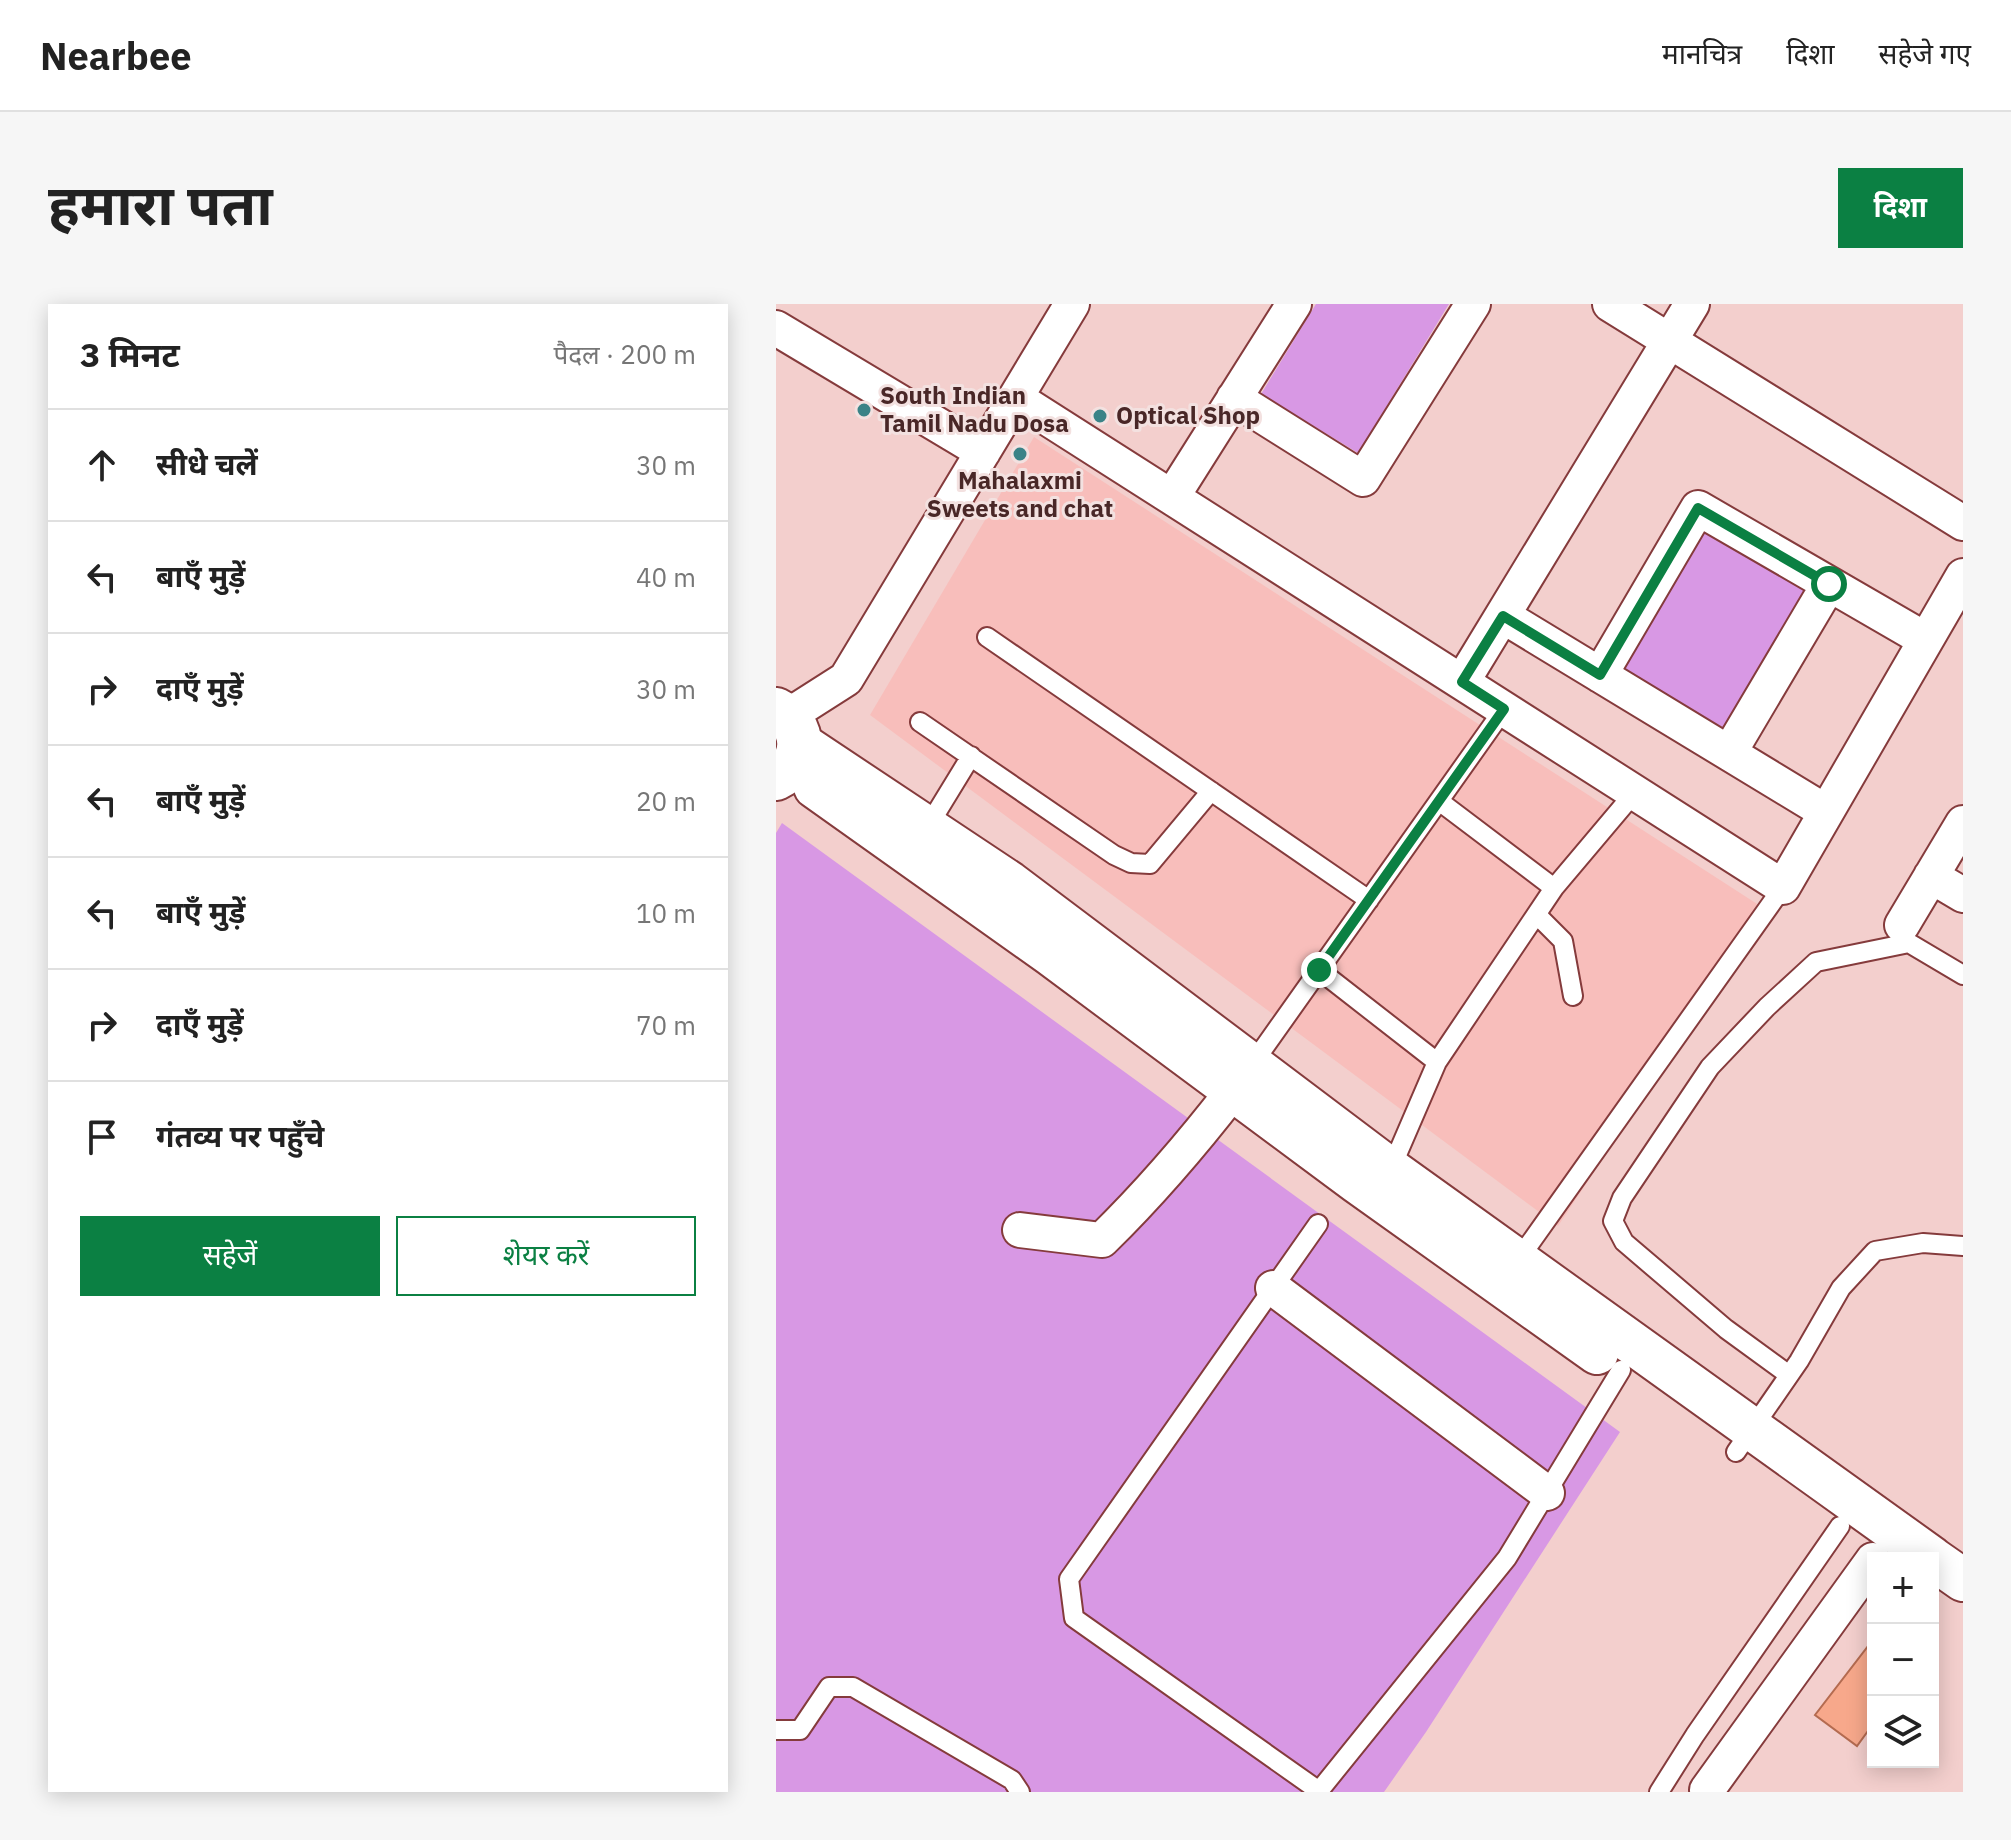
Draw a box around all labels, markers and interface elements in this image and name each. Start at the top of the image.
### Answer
text: Nearbee [40,31,192,80]
text: मानचित्र [1662,35,1742,72]
text: दिशा [1786,35,1835,72]
text: सहेजे गए [1879,35,1971,72]
text: हमारा पता [48,168,273,240]
button: दिशा [1838,168,1963,248]
text: 3 मिनट [80,332,180,376]
text: पैदल · 200 m [553,337,696,371]
place label: South Indian Tamil Nadu Dosa [880,379,1069,439]
place label: Optical Shop [1116,399,1260,431]
marker: South Indian Tamil Nadu Dosa [855,401,873,419]
marker: Optical Shop [1091,407,1109,425]
icon: ahead [80,443,124,487]
text: सीधे चलें [156,444,258,483]
marker: Mahalaxmi Sweets and chat [1011,445,1029,463]
text: 30 m [636,448,696,482]
place label: Mahalaxmi Sweets and chat [927,464,1113,524]
icon: left [80,555,124,599]
text: बाएँ मुड़ें [156,556,245,595]
text: 40 m [636,560,696,594]
route start [1811,566,1847,602]
icon: right [80,667,124,711]
text: दाएँ मुड़ें [156,668,244,707]
text: 30 m [636,672,696,706]
icon: left [80,779,124,823]
text: बाएँ मुड़ें [156,780,245,819]
text: 20 m [636,784,696,818]
icon: left [80,891,124,935]
text: बाएँ मुड़ें [156,892,245,931]
text: 10 m [636,896,696,930]
route end [1301,952,1337,988]
icon: right [80,1003,124,1047]
text: दाएँ मुड़ें [156,1004,244,1043]
text: 70 m [636,1008,696,1042]
icon: arrive [80,1115,124,1159]
text: गंतव्य पर पहुँचे [156,1116,324,1155]
button: सहेजें [80,1216,380,1296]
button: शेयर करें [396,1216,696,1296]
map controls [1867,1552,1939,1768]
button: + [1867,1552,1939,1624]
button: − [1867,1624,1939,1696]
button: layers [1867,1696,1939,1768]

